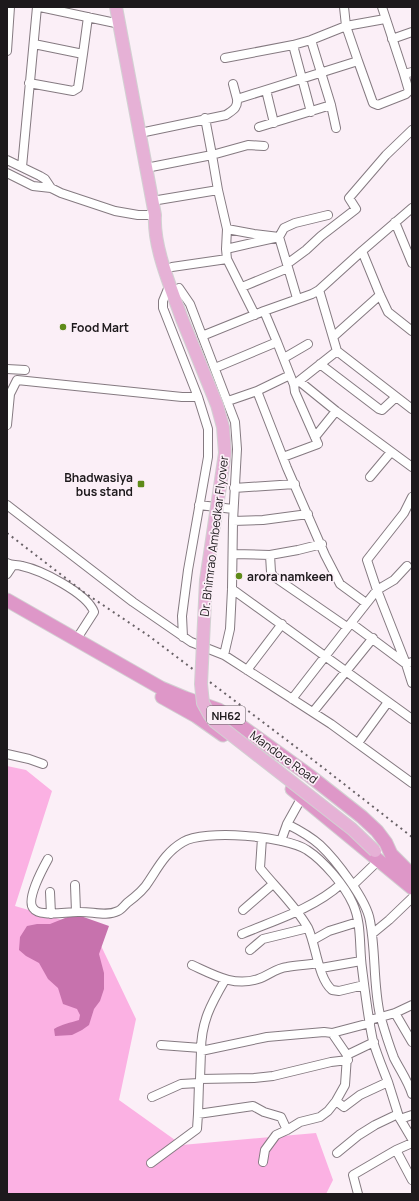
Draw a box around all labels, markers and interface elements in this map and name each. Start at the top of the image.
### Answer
place label: Food Mart [71,319,129,336]
marker: Food Mart [58,322,68,332]
street label: Dr. Bhimrao Ambedkar Flyover [196,454,232,617]
place label: Bhadwasiya bus stand [64,469,133,500]
marker: Bhadwasiya bus stand [136,479,146,489]
place label: arora namkeen [247,568,333,585]
marker: arora namkeen [234,571,244,581]
road number: NH62 [207,706,245,724]
street label: Mandore Road [247,727,321,787]

